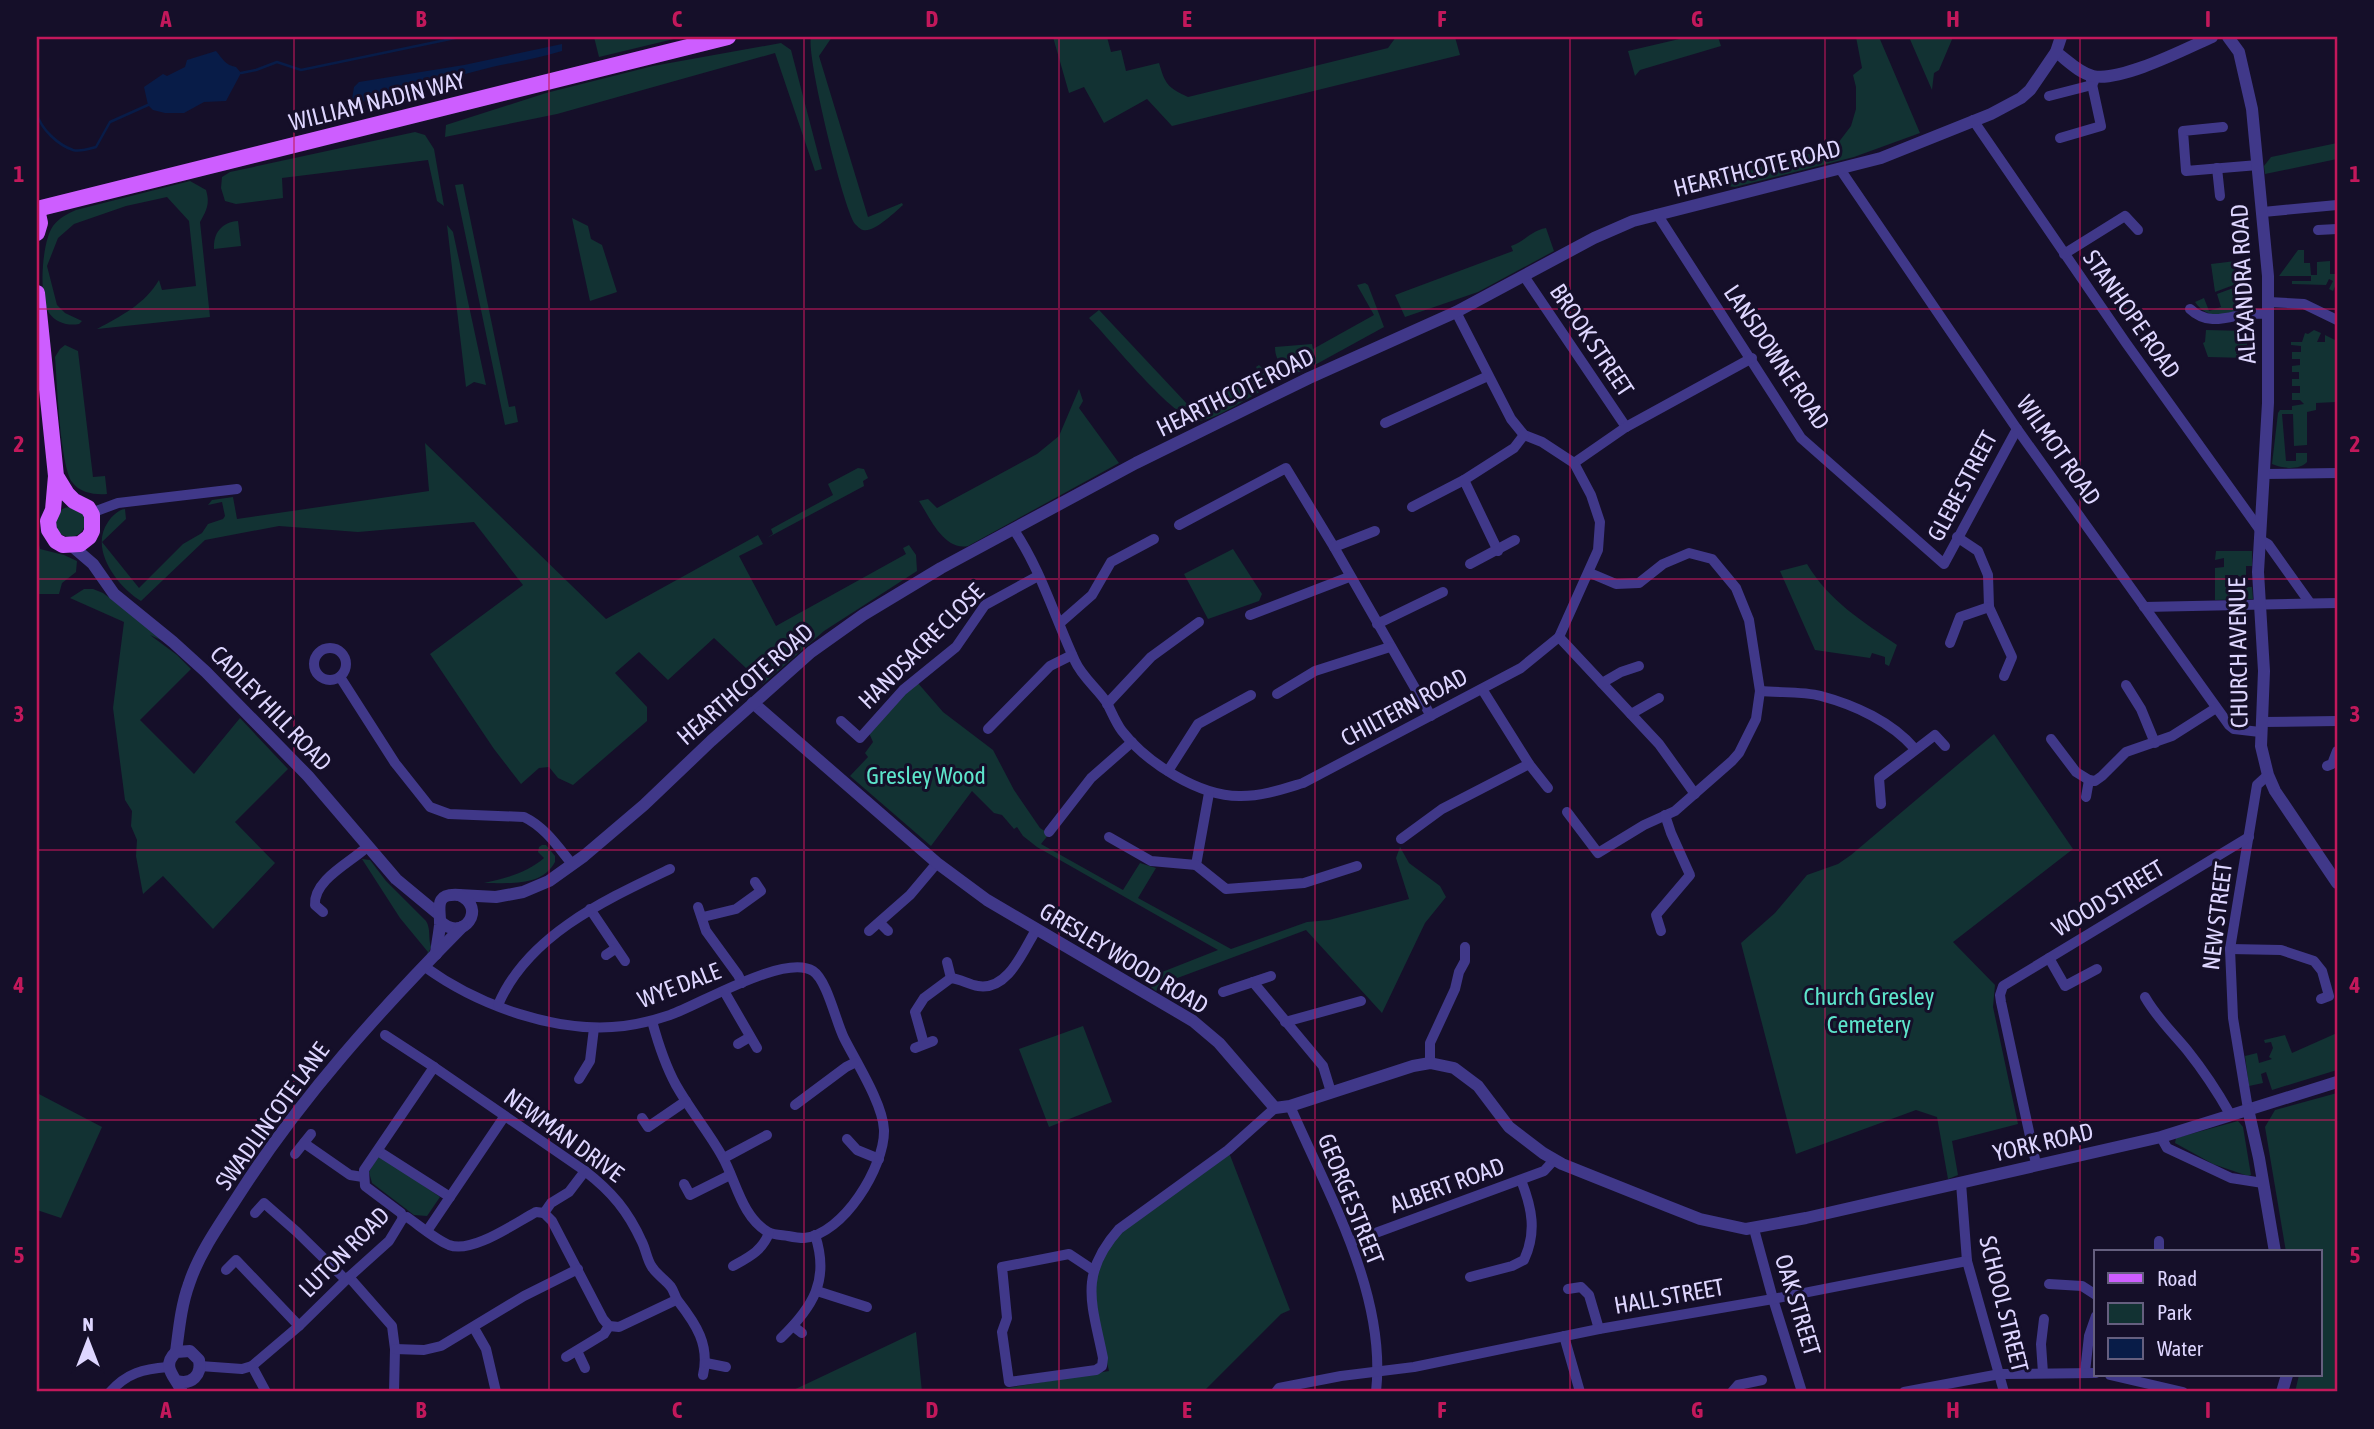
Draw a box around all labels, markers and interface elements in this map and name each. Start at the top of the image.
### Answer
text: A [159,6,172,32]
text: B [416,6,427,32]
text: C [672,6,683,32]
text: D [926,6,939,32]
text: E [1182,6,1192,32]
text: F [1437,6,1447,32]
text: G [1691,6,1703,32]
text: H [1946,6,1960,32]
text: I [2205,6,2211,32]
street label: WILLIAM NADIN WAY [286,66,468,136]
street label: HEARTHCOTE ROAD [1671,134,1843,202]
text: 1 [14,161,25,187]
text: 1 [2350,161,2361,187]
street label: ALEXANDRA ROAD [2225,204,2261,364]
street label: STANHOPE ROAD [2078,245,2186,383]
street label: BROOK STREET [1545,279,1640,402]
street label: LANSDOWNE ROAD [1719,280,1835,434]
street label: HEARTHCOTE ROAD [1152,342,1318,442]
street label: WILMOT ROAD [2011,390,2107,510]
street label: GLEBE STREET [1922,426,2002,546]
text: 2 [14,431,24,457]
text: 2 [2350,431,2360,457]
street label: HANDSACRE CLOSE [853,578,989,714]
street label: CHURCH AVENUE [2223,578,2253,728]
street label: HEARTHCOTE ROAD [672,618,818,750]
street label: CADLEY HILL ROAD [205,640,337,776]
street label: CHILTERN ROAD [1336,662,1472,752]
text: 3 [14,701,24,727]
text: 3 [2350,701,2360,727]
park label: Gresley Wood [866,762,986,789]
street label: WOOD STREET [2047,854,2169,942]
street label: NEW STREET [2197,860,2237,972]
street label: GRESLEY WOOD ROAD [1035,897,1213,1019]
street label: WYE DALE [634,957,724,1013]
text: 4 [13,972,25,998]
text: 4 [2349,972,2361,998]
park label: Church Gresley Cemetery [1804,983,1934,1038]
street label: SWADLINCOTE LANE [210,1037,334,1195]
street label: NEWMAN DRIVE [499,1083,629,1187]
street label: YORK ROAD [1990,1117,2096,1167]
street label: GEORGE STREET [1313,1130,1390,1269]
street label: ALBERT ROAD [1386,1152,1508,1218]
street label: LUTON ROAD [293,1201,395,1303]
street label: SCHOOL STREET [1974,1233,2034,1375]
text: 5 [14,1242,25,1268]
text: 5 [2350,1242,2361,1268]
legend [2094,1250,2322,1376]
street label: OAK STREET [1770,1251,1826,1359]
text: Road [2157,1266,2197,1290]
street label: HALL STREET [1612,1273,1727,1319]
text: Park [2157,1300,2192,1324]
north arrow [52,1306,122,1376]
text: N [82,1313,94,1335]
text: Water [2157,1336,2204,1360]
text: A [159,1397,172,1423]
text: B [416,1397,427,1423]
text: C [672,1397,683,1423]
text: D [926,1397,939,1423]
text: E [1182,1397,1192,1423]
text: F [1437,1397,1447,1423]
text: G [1691,1397,1703,1423]
text: H [1946,1397,1960,1423]
text: I [2205,1397,2211,1423]

